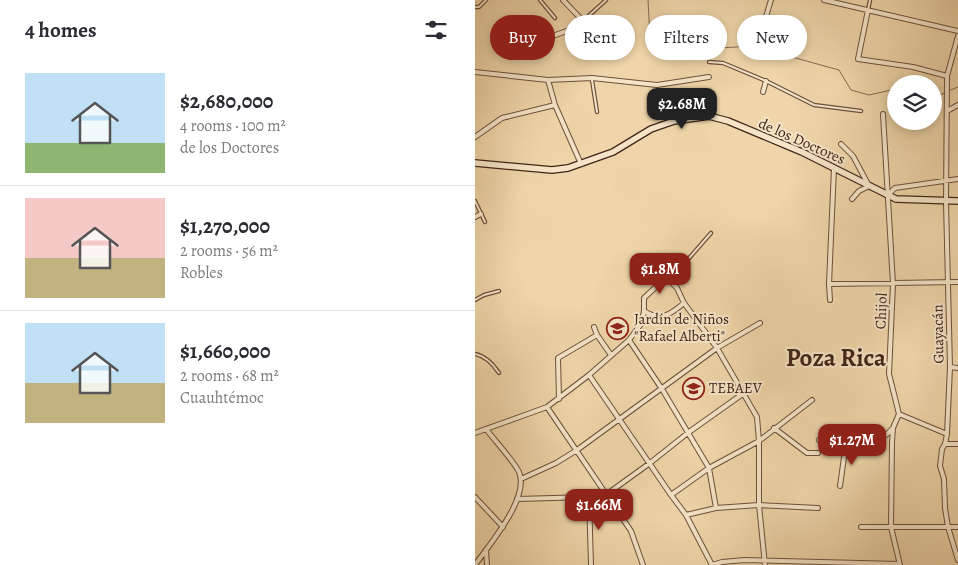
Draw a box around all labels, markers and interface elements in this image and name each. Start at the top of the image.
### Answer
chip: Buy [490,15,555,60]
chip: Rent [565,15,635,60]
chip: Filters [645,15,727,60]
chip: New [737,15,807,60]
text: 4 homes [25,16,97,44]
icon: filters [422,16,450,44]
map controls [887,75,942,130]
button: layers [887,75,942,130]
text: $2,680,000 [180,87,273,115]
pin: $2.68M [641,88,723,130]
icon: home [65,93,125,153]
text: $2.68M [658,93,706,115]
street label: de los Doctores [755,113,849,169]
text: 4 rooms · 100 m² [180,115,286,137]
text: de los Doctores [180,137,279,159]
text: $1,270,000 [180,212,270,240]
icon: home [65,218,125,278]
text: 2 rooms · 56 m² [180,240,278,262]
pin: $1.8M [625,252,695,295]
text: $1.8M [641,258,679,280]
text: Robles [180,262,223,284]
street label: Chijol [870,292,892,330]
street label: Guayacán [927,304,949,364]
place label: Jardín de Niños "Rafael Alberti" [634,309,729,346]
school or university icon: Jardín de Niños "Rafael Alberti" [606,316,630,340]
text: $1,660,000 [180,337,270,365]
district label: Poza Rica [786,341,886,375]
icon: home [65,343,125,403]
text: 2 rooms · 68 m² [180,365,279,387]
school or university icon: TEBAEV [681,376,705,400]
place label: TEBAEV [709,378,763,398]
text: Cuauhtémoc [180,387,264,409]
pin: $1.27M [811,424,893,466]
text: $1.27M [829,429,875,451]
pin: $1.66M [558,488,640,531]
text: $1.66M [576,494,622,516]

